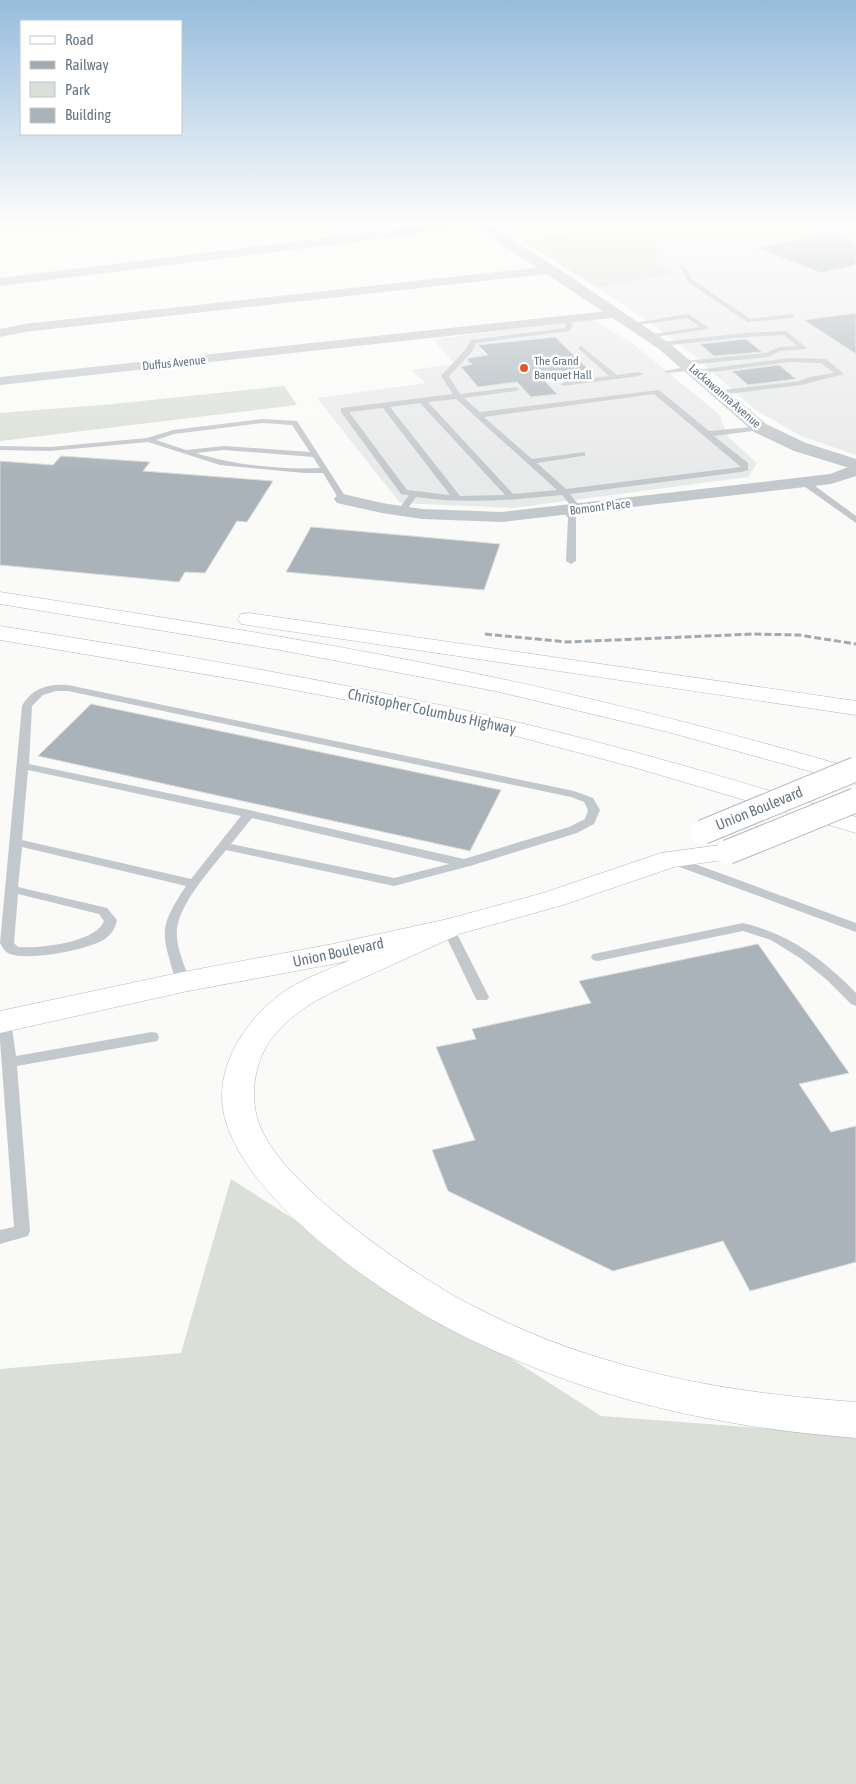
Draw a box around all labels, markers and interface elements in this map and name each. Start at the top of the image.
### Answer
legend [20,20,182,135]
text: Road [65,31,94,48]
text: Railway [65,56,109,73]
text: Park [65,81,90,98]
text: Building [65,106,111,123]
street label: Duffus Avenue [141,353,207,373]
place label: The Grand Banquet Hall [534,354,593,382]
street label: Lackawanna Avenue [686,361,764,431]
marker: The Grand Banquet Hall [518,362,530,374]
street label: Bomont Place [569,496,631,518]
street label: Christopher Columbus Highway [346,685,518,737]
street label: Union Boulevard [713,783,805,833]
street label: Union Boulevard [291,934,385,970]

